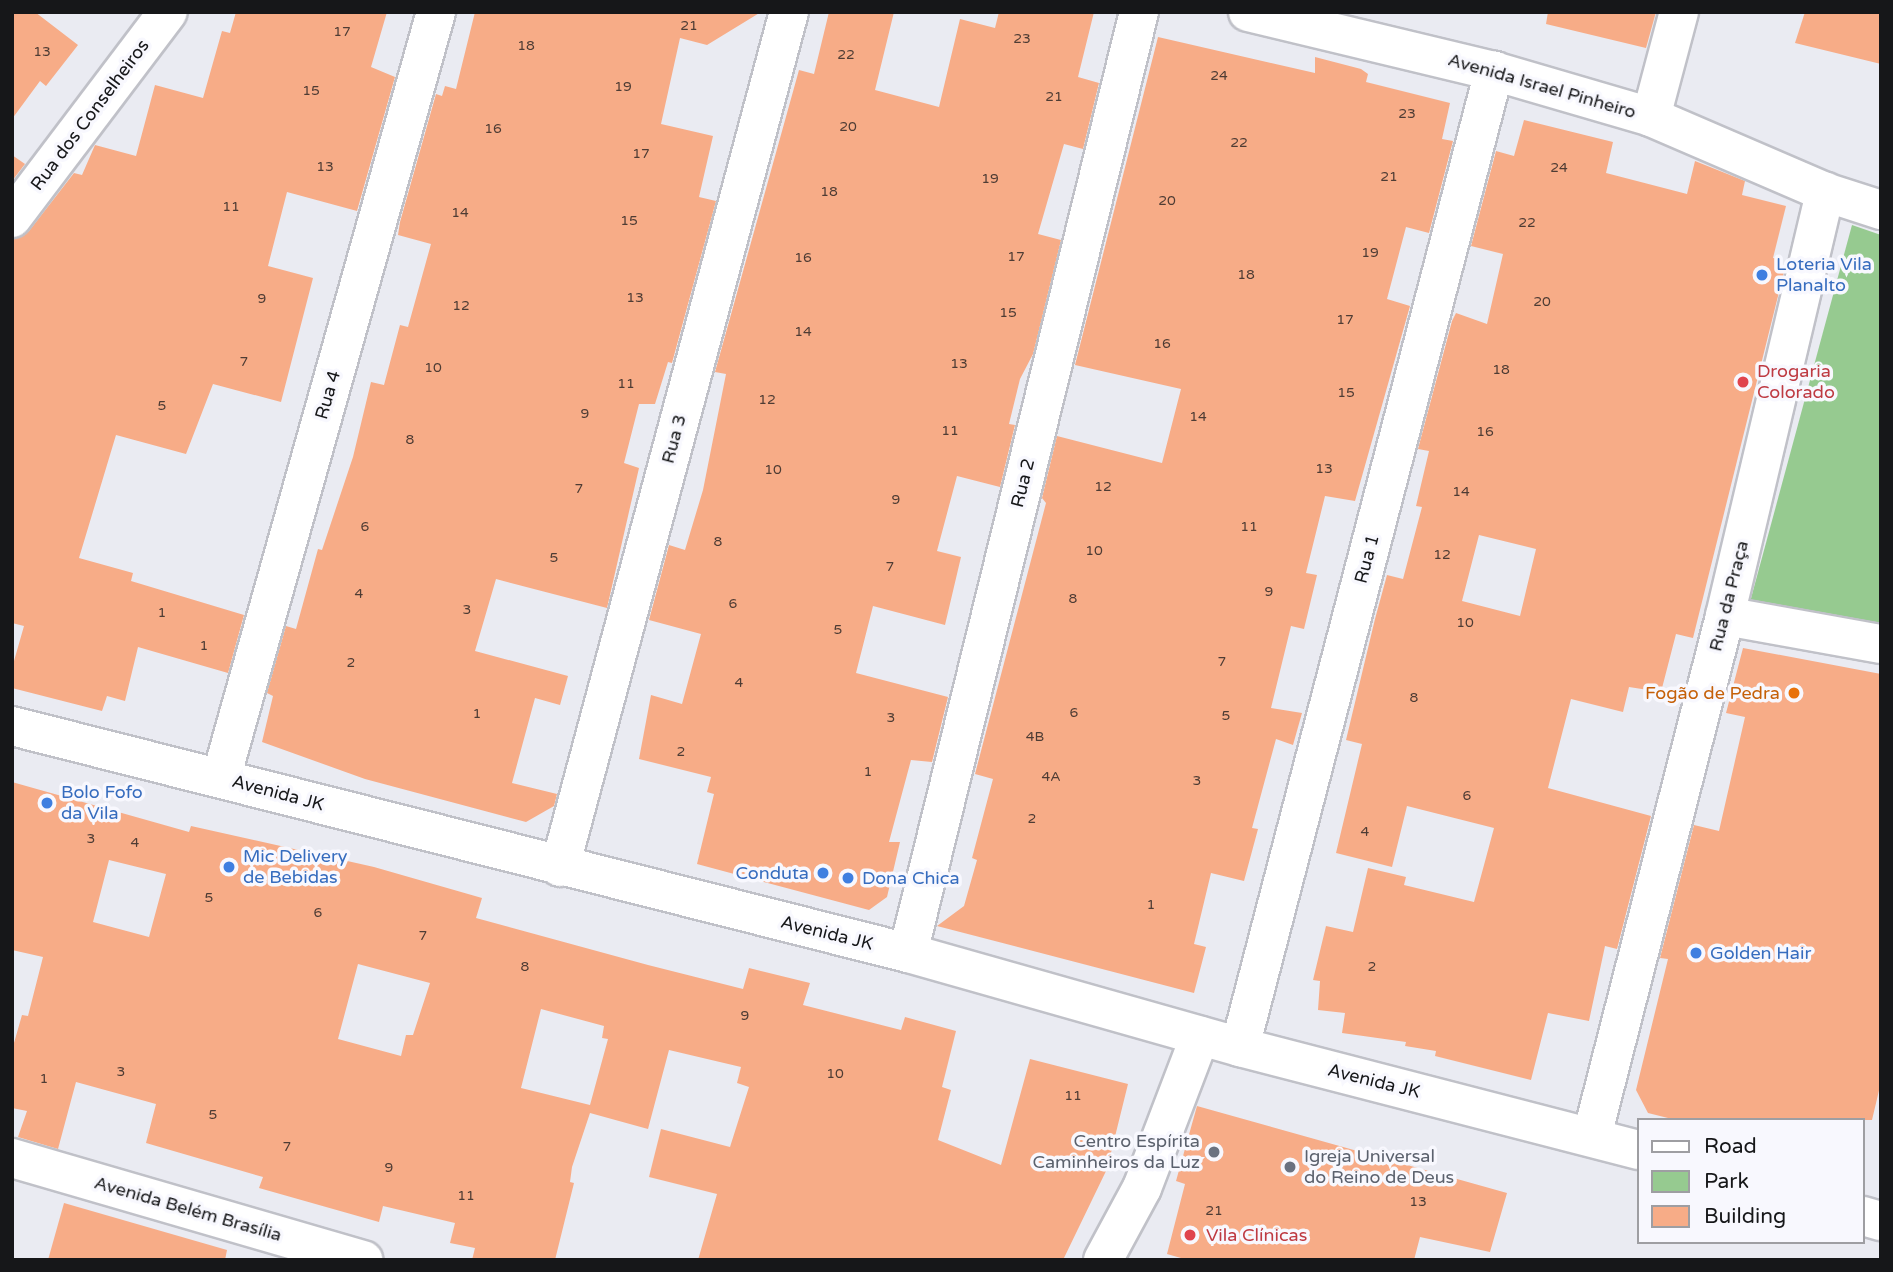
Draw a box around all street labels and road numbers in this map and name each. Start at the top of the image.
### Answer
street label: Rua dos Conselheiros [26,35,154,195]
street label: Avenida Israel Pinheiro [1446,49,1638,123]
street label: Rua 4 [311,368,345,422]
street label: Rua 3 [657,412,691,466]
street label: Rua 2 [1006,456,1040,510]
street label: Rua 1 [1350,532,1384,586]
street label: Rua da Praça [1705,538,1753,654]
street label: Avenida JK [230,770,326,816]
street label: Avenida JK [779,911,875,955]
street label: Avenida JK [1326,1059,1422,1103]
street label: Avenida Belém Brasília [92,1172,284,1246]

